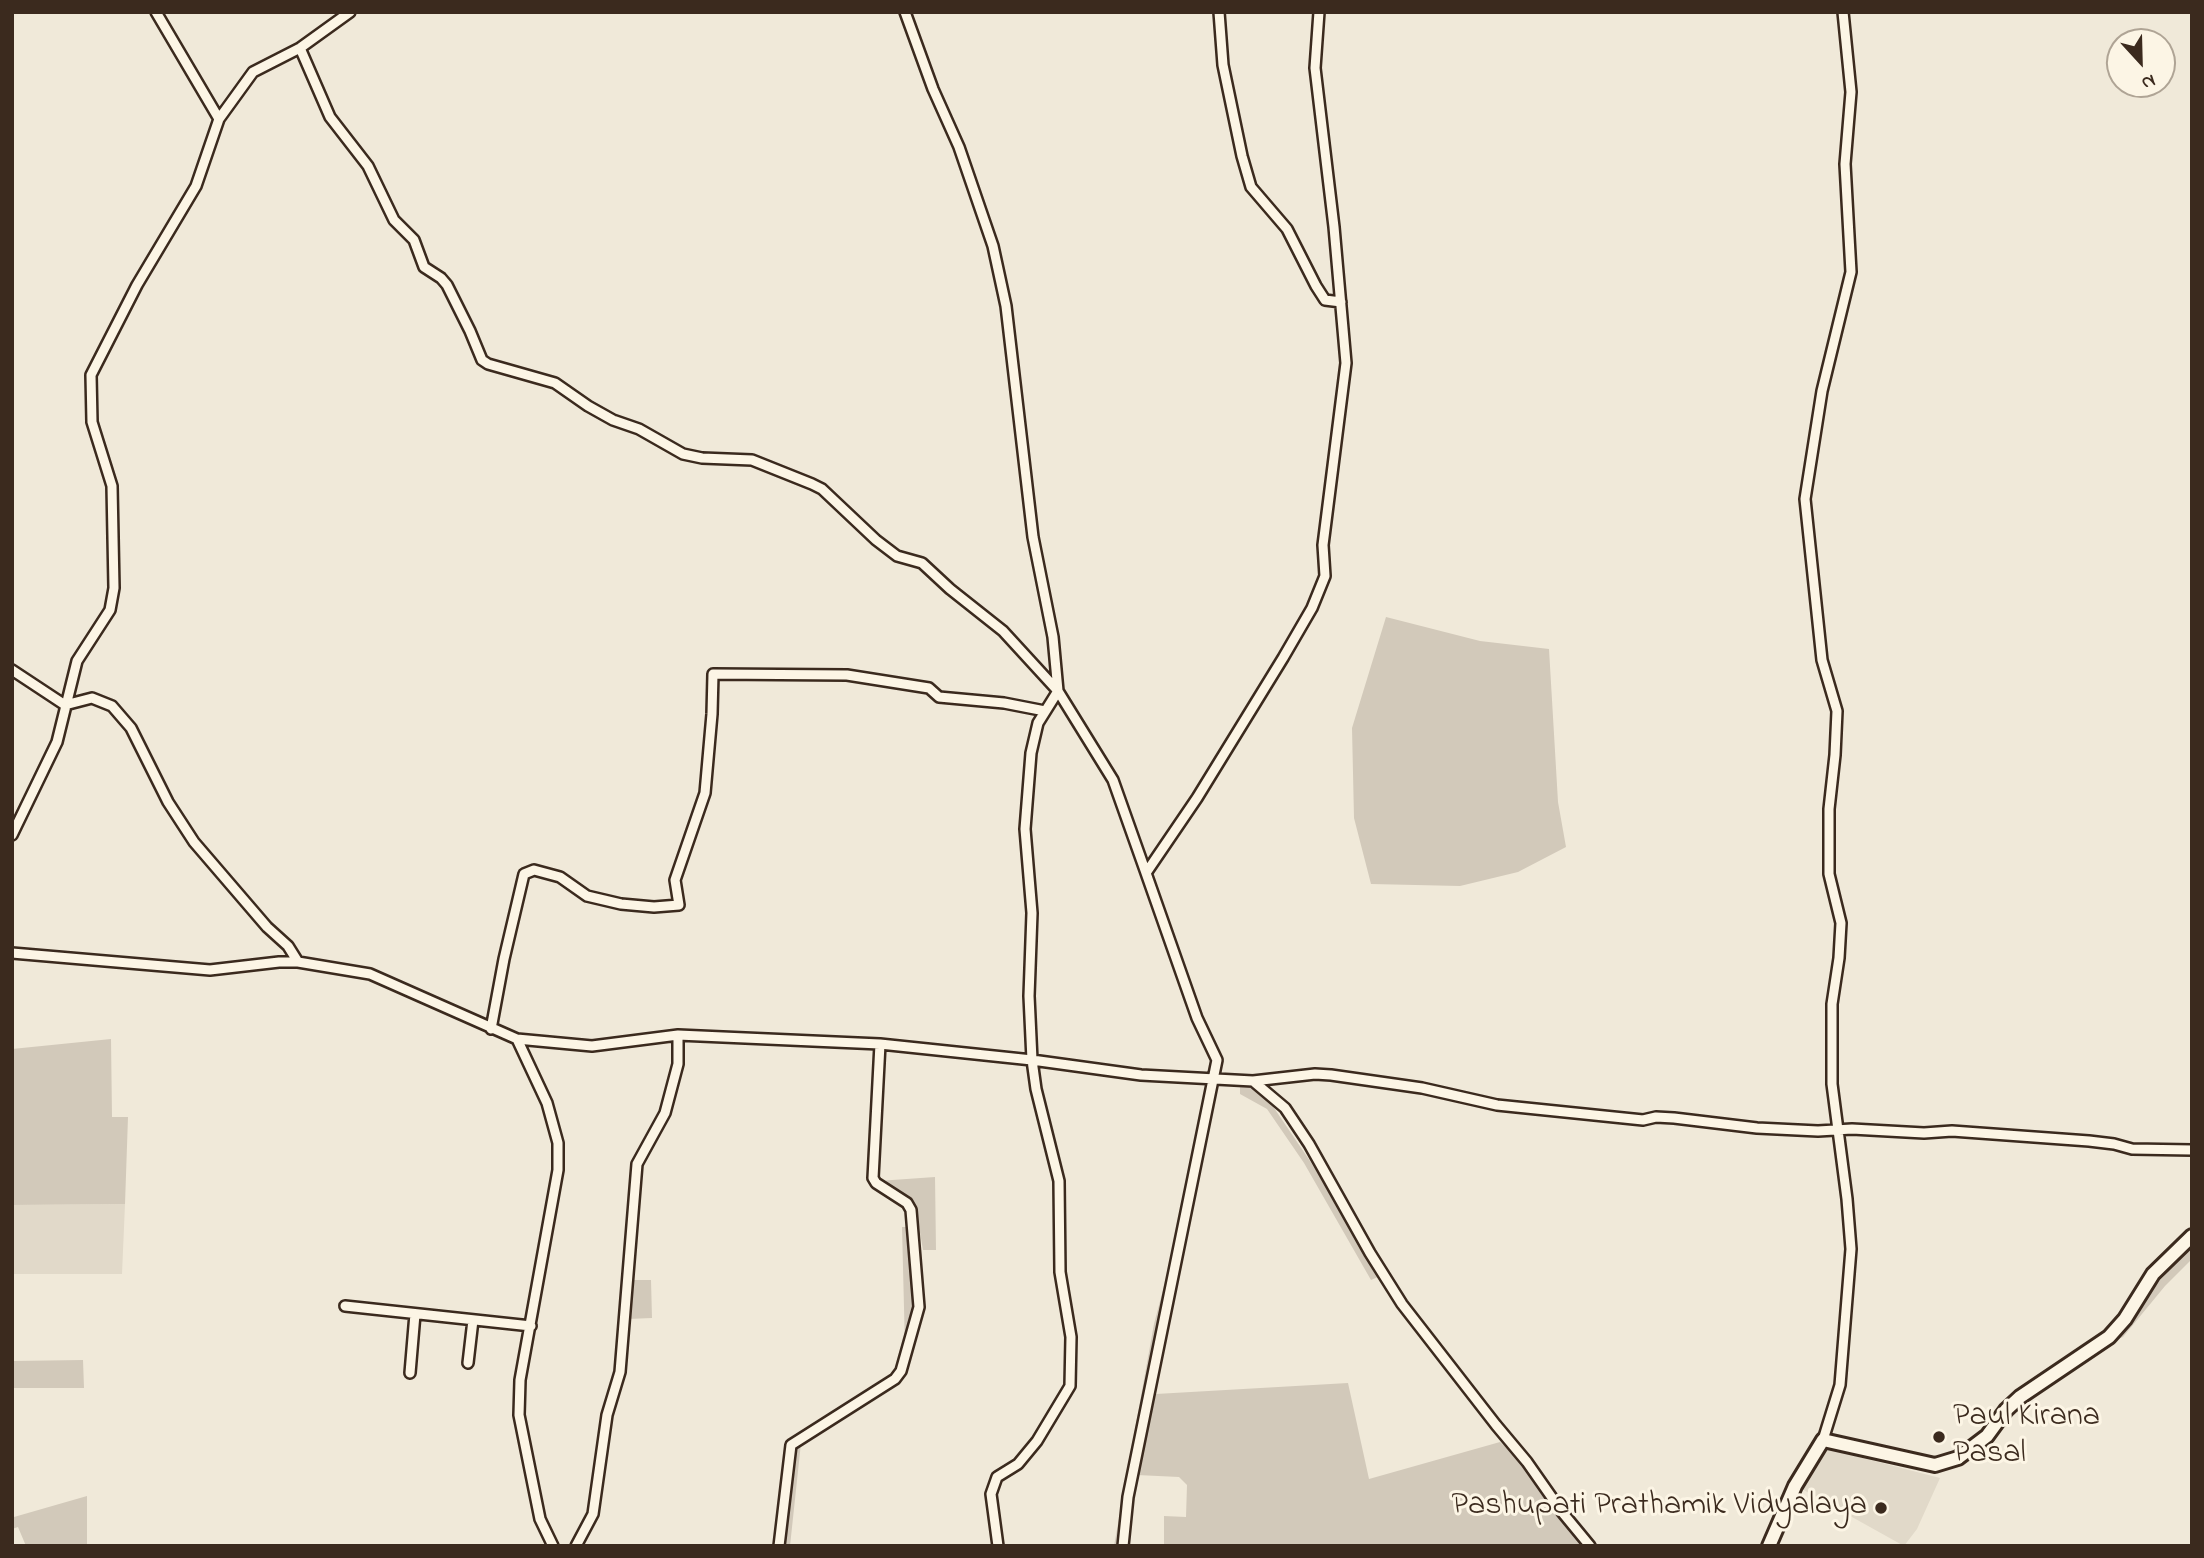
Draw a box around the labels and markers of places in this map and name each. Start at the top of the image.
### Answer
place label: Paul Kirana Pasal [1953,1400,2100,1475]
marker: Paul Kirana Pasal [1931,1429,1947,1445]
place label: Pashupati Prathamik Vidyalaya [1451,1489,1867,1527]
marker: Pashupati Prathamik Vidyalaya [1873,1500,1889,1516]

